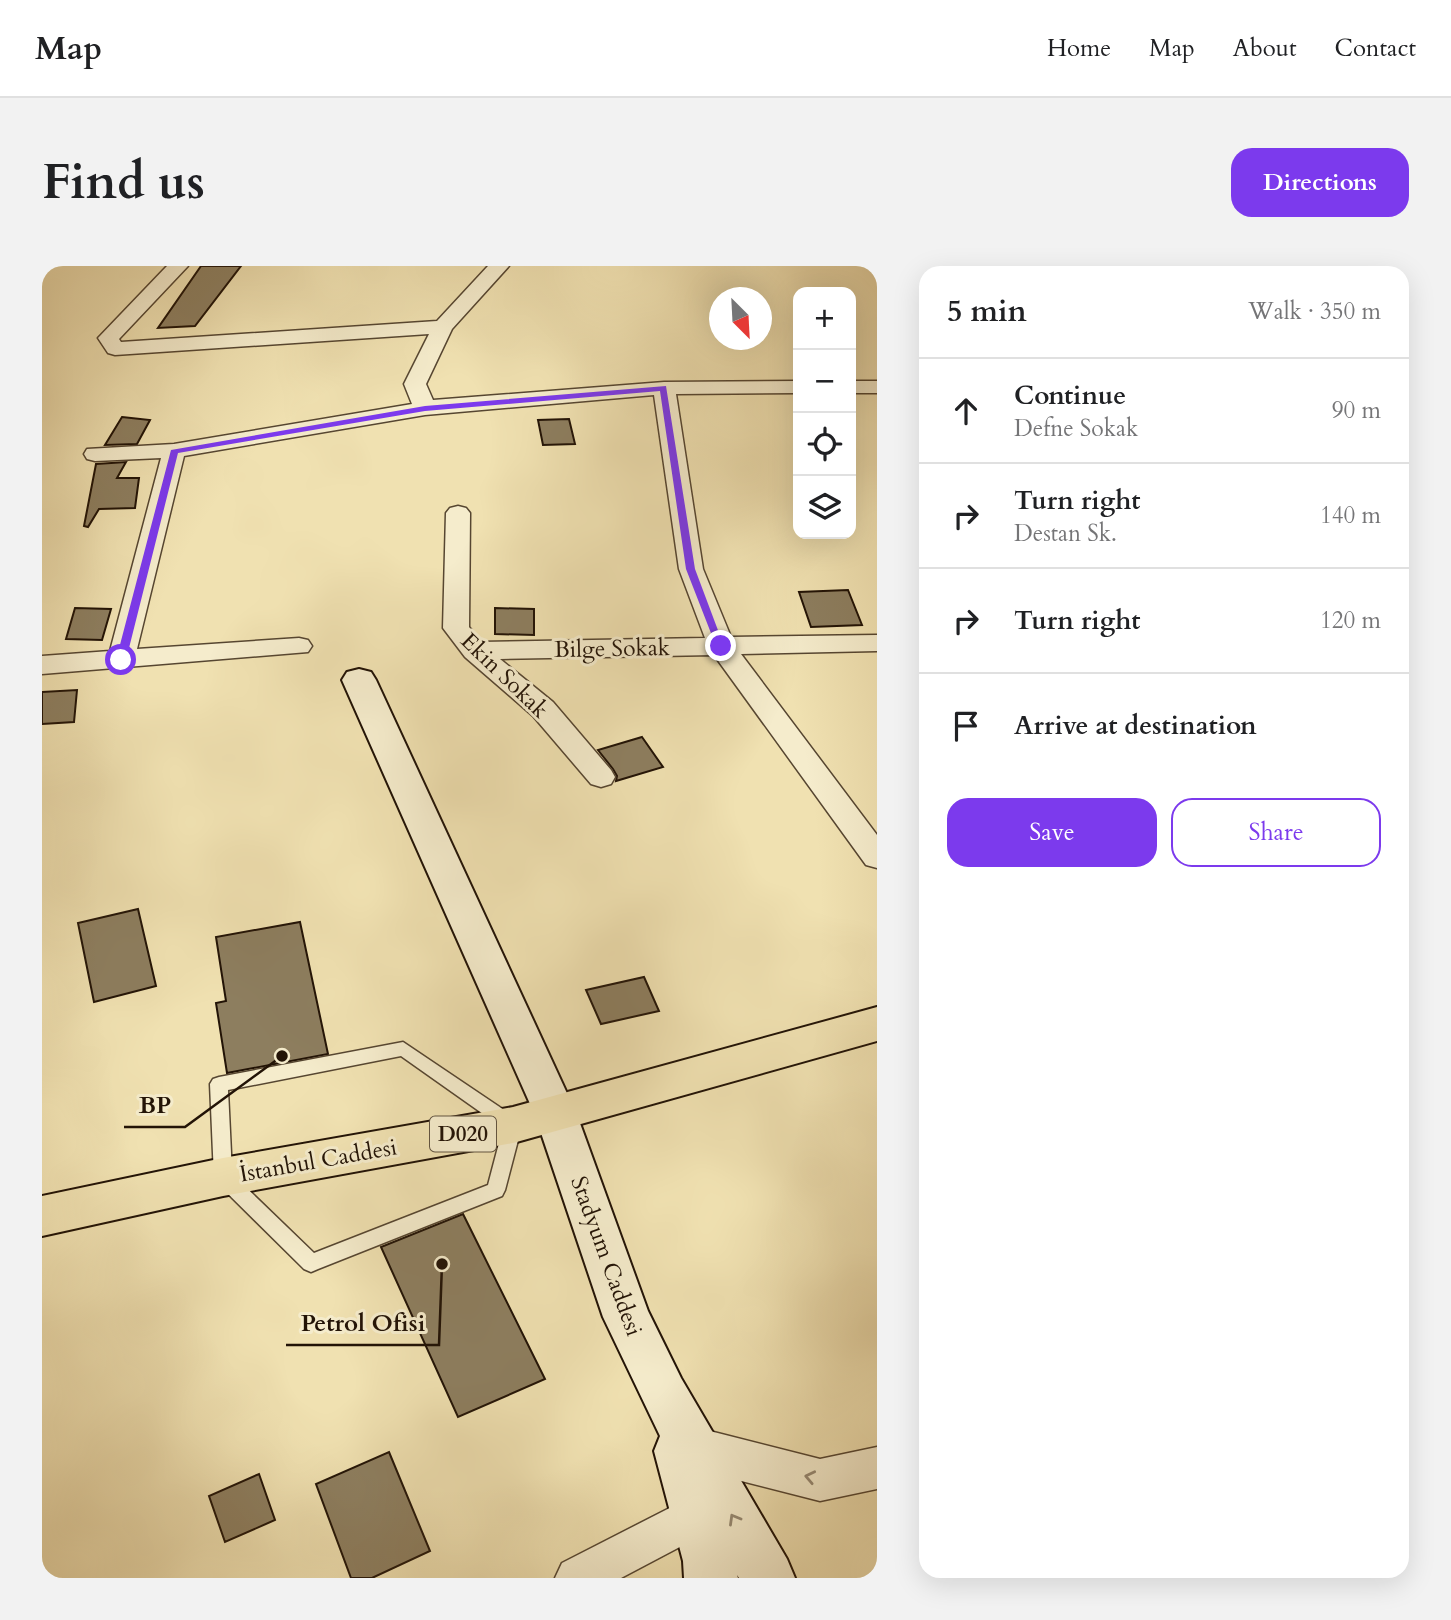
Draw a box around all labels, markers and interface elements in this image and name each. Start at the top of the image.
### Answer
text: Map [35,26,102,71]
text: Home [1047,32,1111,65]
text: Map [1149,32,1195,65]
text: About [1233,32,1297,65]
text: Contact [1335,32,1416,65]
button: Directions [1231,148,1409,217]
text: Find us [42,149,205,216]
north arrow [709,287,772,350]
map controls [793,287,856,539]
button: + [793,287,856,350]
text: 5 min [947,291,1027,332]
text: Walk · 350 m [1248,296,1381,327]
button: − [793,350,856,413]
text: Continue [1014,378,1126,413]
icon: ahead [947,392,985,430]
text: 90 m [1332,395,1381,426]
button: locate [793,413,856,476]
text: Defne Sokak [1014,413,1138,444]
button: layers [793,476,856,539]
text: Turn right [1014,483,1141,518]
icon: right [947,497,985,535]
text: 140 m [1320,500,1381,531]
text: Destan Sk. [1014,518,1117,549]
icon: right [947,602,985,640]
text: Turn right [1014,603,1141,638]
text: 120 m [1320,605,1381,636]
street label: Ekin Sokak [454,626,556,725]
route end [705,630,736,661]
street label: Bilge Sokak [554,632,671,665]
route start [105,644,136,675]
icon: arrive [947,707,985,745]
text: Arrive at destination [1014,708,1257,743]
button: Save [947,798,1157,867]
button: Share [1171,798,1381,867]
callout: BP [124,1082,185,1127]
text: BP [139,1089,171,1122]
road number: D020 [430,1116,496,1152]
street label: İstanbul Caddesi [237,1131,399,1190]
street label: Stadyum Caddesi [563,1172,650,1340]
callout: Petrol Ofisi [286,1300,439,1345]
text: Petrol Ofisi [301,1307,426,1340]
one-way arrow [804,1470,816,1485]
one-way arrow [729,1513,742,1526]

